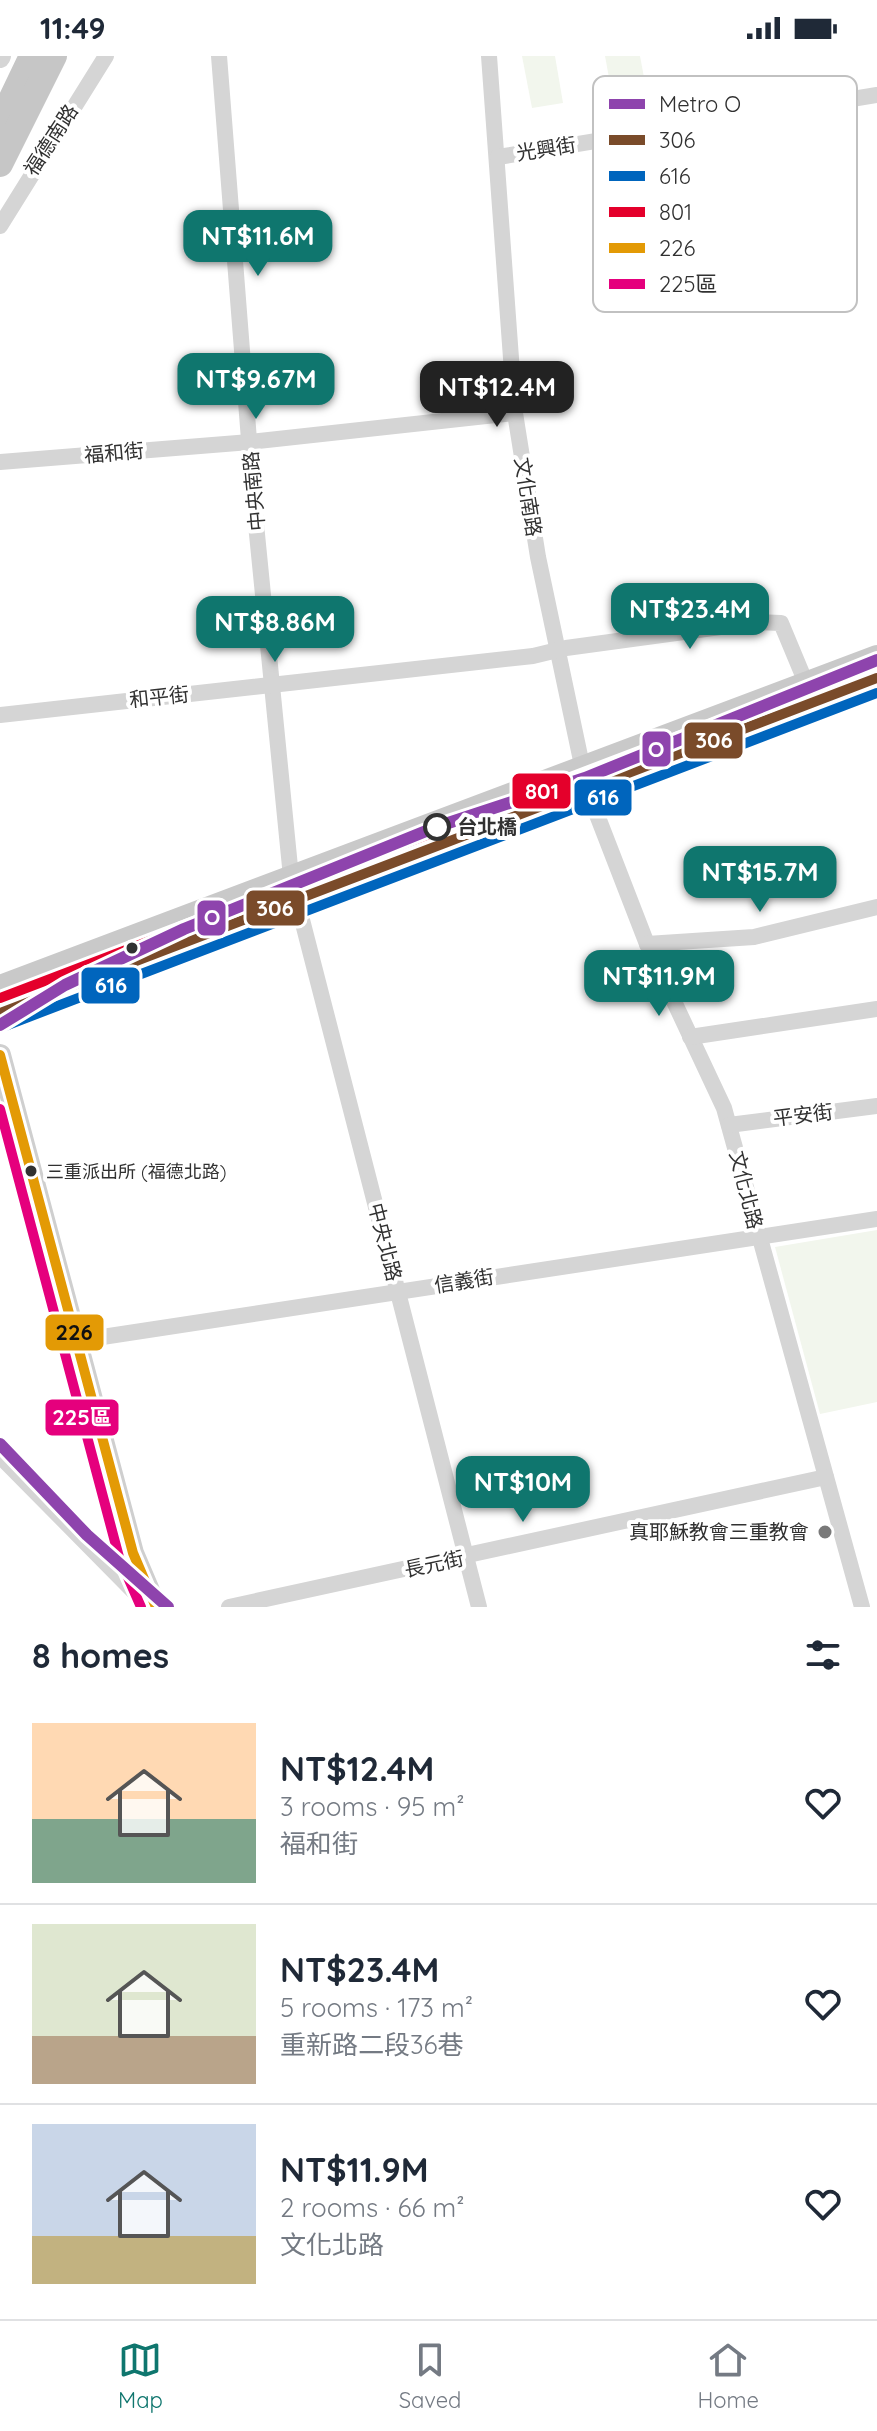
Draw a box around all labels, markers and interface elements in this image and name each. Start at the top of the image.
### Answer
text: 11:49 [40,9,106,47]
legend [593,76,857,312]
text: Metro O [659,90,741,118]
street label: 福德南路 [18,99,83,180]
text: 306 [659,126,696,154]
street label: 光興街 [514,131,578,166]
text: 616 [659,162,691,190]
text: 801 [659,198,692,226]
pin: NT$11.6M [175,210,341,278]
text: NT$11.6M [201,219,315,252]
text: 226 [659,234,695,262]
text: 225區 [659,270,717,298]
pin: NT$9.67M [173,353,339,421]
pin: NT$12.4M [414,361,580,429]
text: NT$9.67M [195,362,317,395]
text: NT$12.4M [438,370,556,403]
street label: 福和街 [83,437,145,468]
street label: 中央南路 [238,450,269,532]
street label: 文化南路 [510,455,547,538]
pin: NT$23.4M [607,583,773,651]
text: NT$23.4M [629,592,751,625]
pin: NT$8.86M [192,596,358,664]
text: NT$8.86M [214,605,336,638]
street label: 和平街 [128,681,190,712]
line badge: 306 [683,721,744,760]
text: 306 [695,726,733,754]
line badge: O [641,730,672,768]
text: O [648,735,664,763]
line badge: 801 [511,772,572,810]
text: 801 [525,777,559,805]
line badge: 616 [573,778,633,817]
text: 616 [587,783,619,811]
marker: 台北橋 [424,814,450,840]
place label: 台北橋 [457,814,517,839]
pin: NT$15.7M [677,846,843,914]
text: NT$15.7M [701,855,819,888]
line badge: 306 [245,889,306,927]
text: 306 [256,894,294,922]
line badge: O [196,899,227,937]
text: O [204,903,220,931]
unlabelled marker [124,940,140,956]
pin: NT$11.9M [576,950,742,1018]
text: NT$11.9M [602,959,716,992]
line badge: 616 [80,966,141,1005]
text: 616 [95,971,127,999]
street label: 平安街 [772,1098,834,1131]
street label: 文化北路 [725,1148,768,1232]
place label: 三重派出所 (福德北路) [46,1160,226,1183]
marker: 三重派出所 (福德北路) [23,1163,39,1179]
street label: 中央北路 [364,1200,407,1284]
street label: 信義街 [432,1263,496,1298]
line badge: 226 [44,1313,105,1352]
text: 226 [55,1318,93,1346]
line badge: 225區 [44,1398,120,1437]
text: 225區 [52,1403,112,1431]
pin: NT$10M [458,1456,588,1524]
text: NT$10M [474,1465,572,1498]
place label: 真耶穌教會三重教會 [629,1519,809,1544]
marker: 真耶穌教會三重教會 [816,1523,834,1541]
street label: 長元街 [402,1545,466,1582]
icon: filters [801,1633,845,1677]
text: 8 homes [32,1634,169,1677]
text: NT$12.4M [280,1747,434,1790]
icon: home [96,1755,192,1851]
icon: heart [801,1781,845,1825]
text: 3 rooms · 95 m² [280,1790,464,1823]
text: 福和街 [280,1827,358,1860]
text: NT$23.4M [280,1948,439,1991]
icon: home [96,1956,192,2052]
icon: heart [801,1982,845,2026]
text: 5 rooms · 173 m² [280,1991,473,2024]
text: 重新路二段36巷 [280,2028,464,2061]
text: NT$11.9M [280,2148,429,2191]
icon: home [96,2156,192,2252]
icon: heart [801,2182,845,2226]
text: 2 rooms · 66 m² [280,2191,465,2224]
text: 文化北路 [280,2228,384,2261]
tab: Map [118,2338,163,2414]
tab: Saved [399,2338,461,2414]
tab: Home [697,2338,759,2414]

